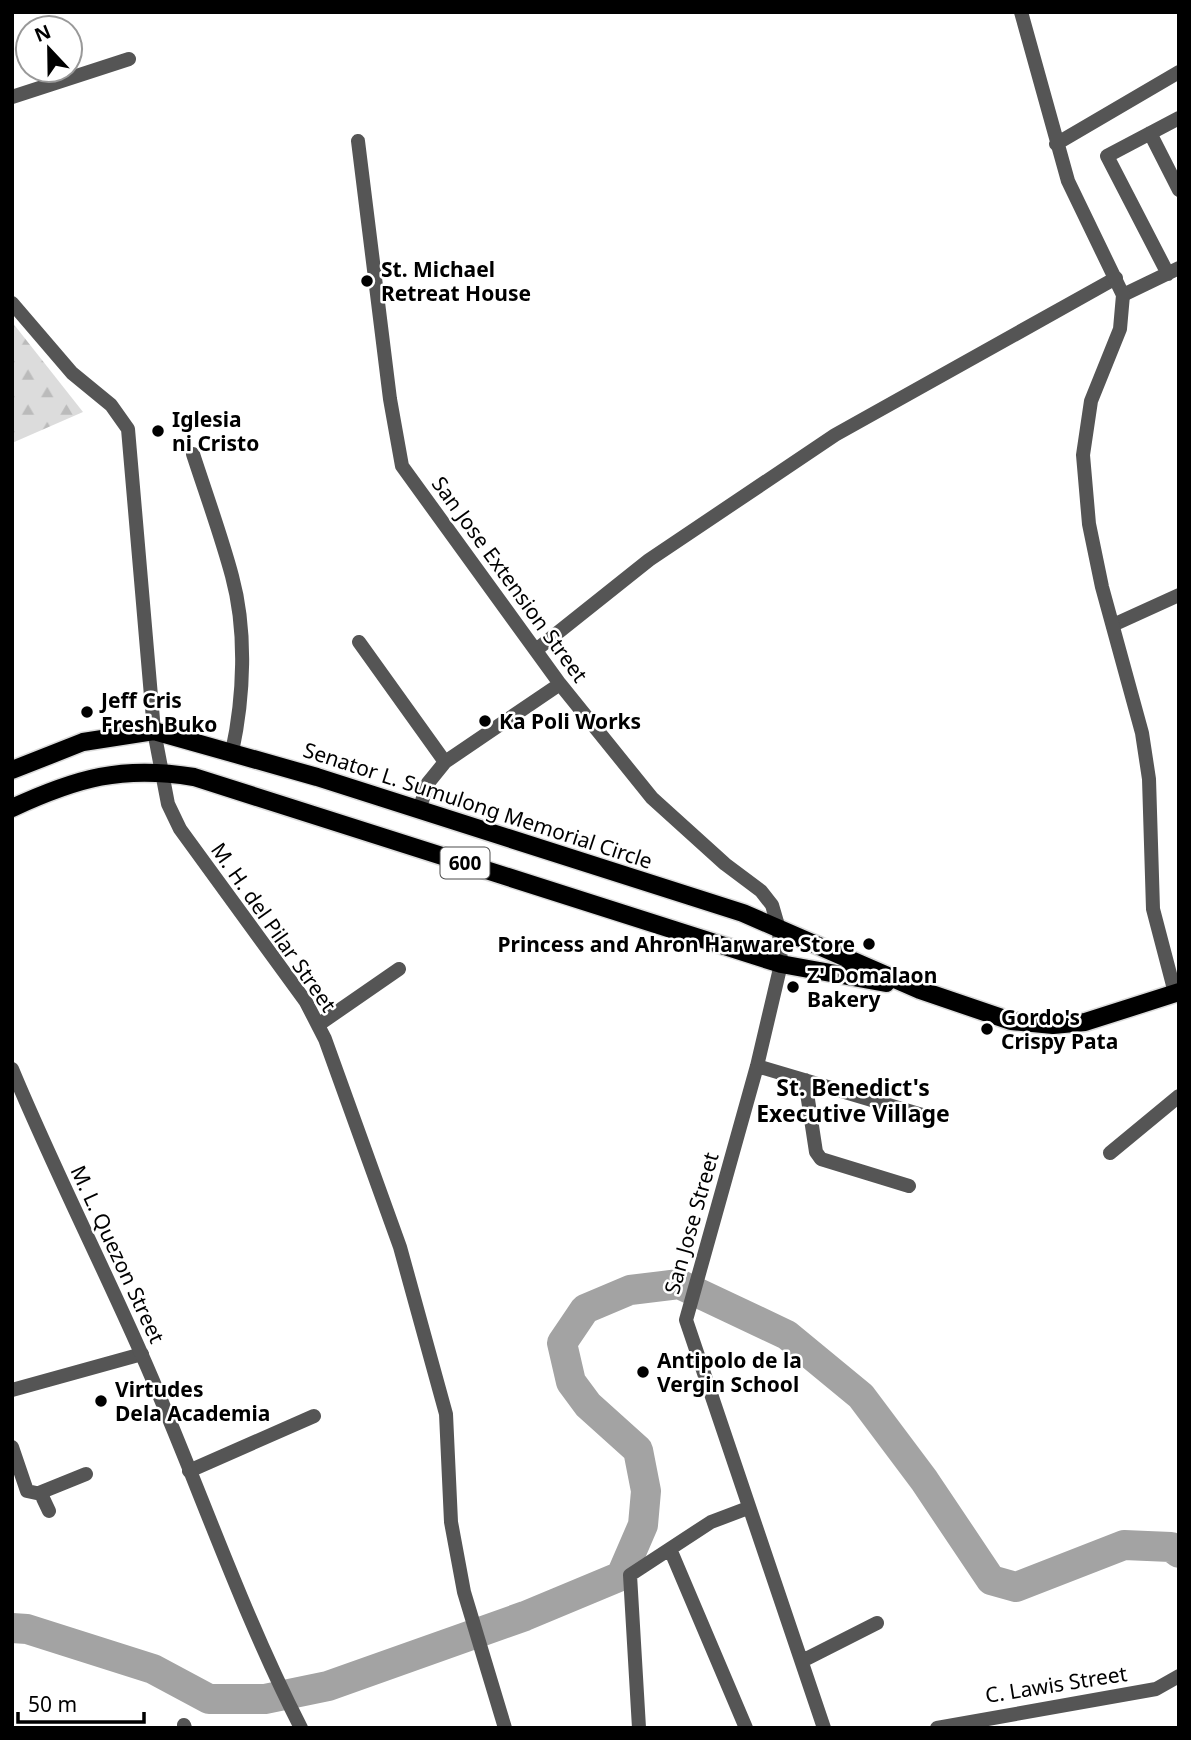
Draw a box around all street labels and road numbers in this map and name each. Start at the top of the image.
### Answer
street label: San Jose Extension Street [426,470,594,688]
street label: Senator L. Sumulong Memorial Circle [300,735,656,875]
street label: M. H. del Pilar Street [205,837,343,1017]
road number: 600 [440,848,490,878]
street label: San Jose Street [657,1148,725,1297]
street label: M. L. Quezon Street [65,1161,172,1348]
street label: C. Lawis Street [983,1659,1129,1709]

